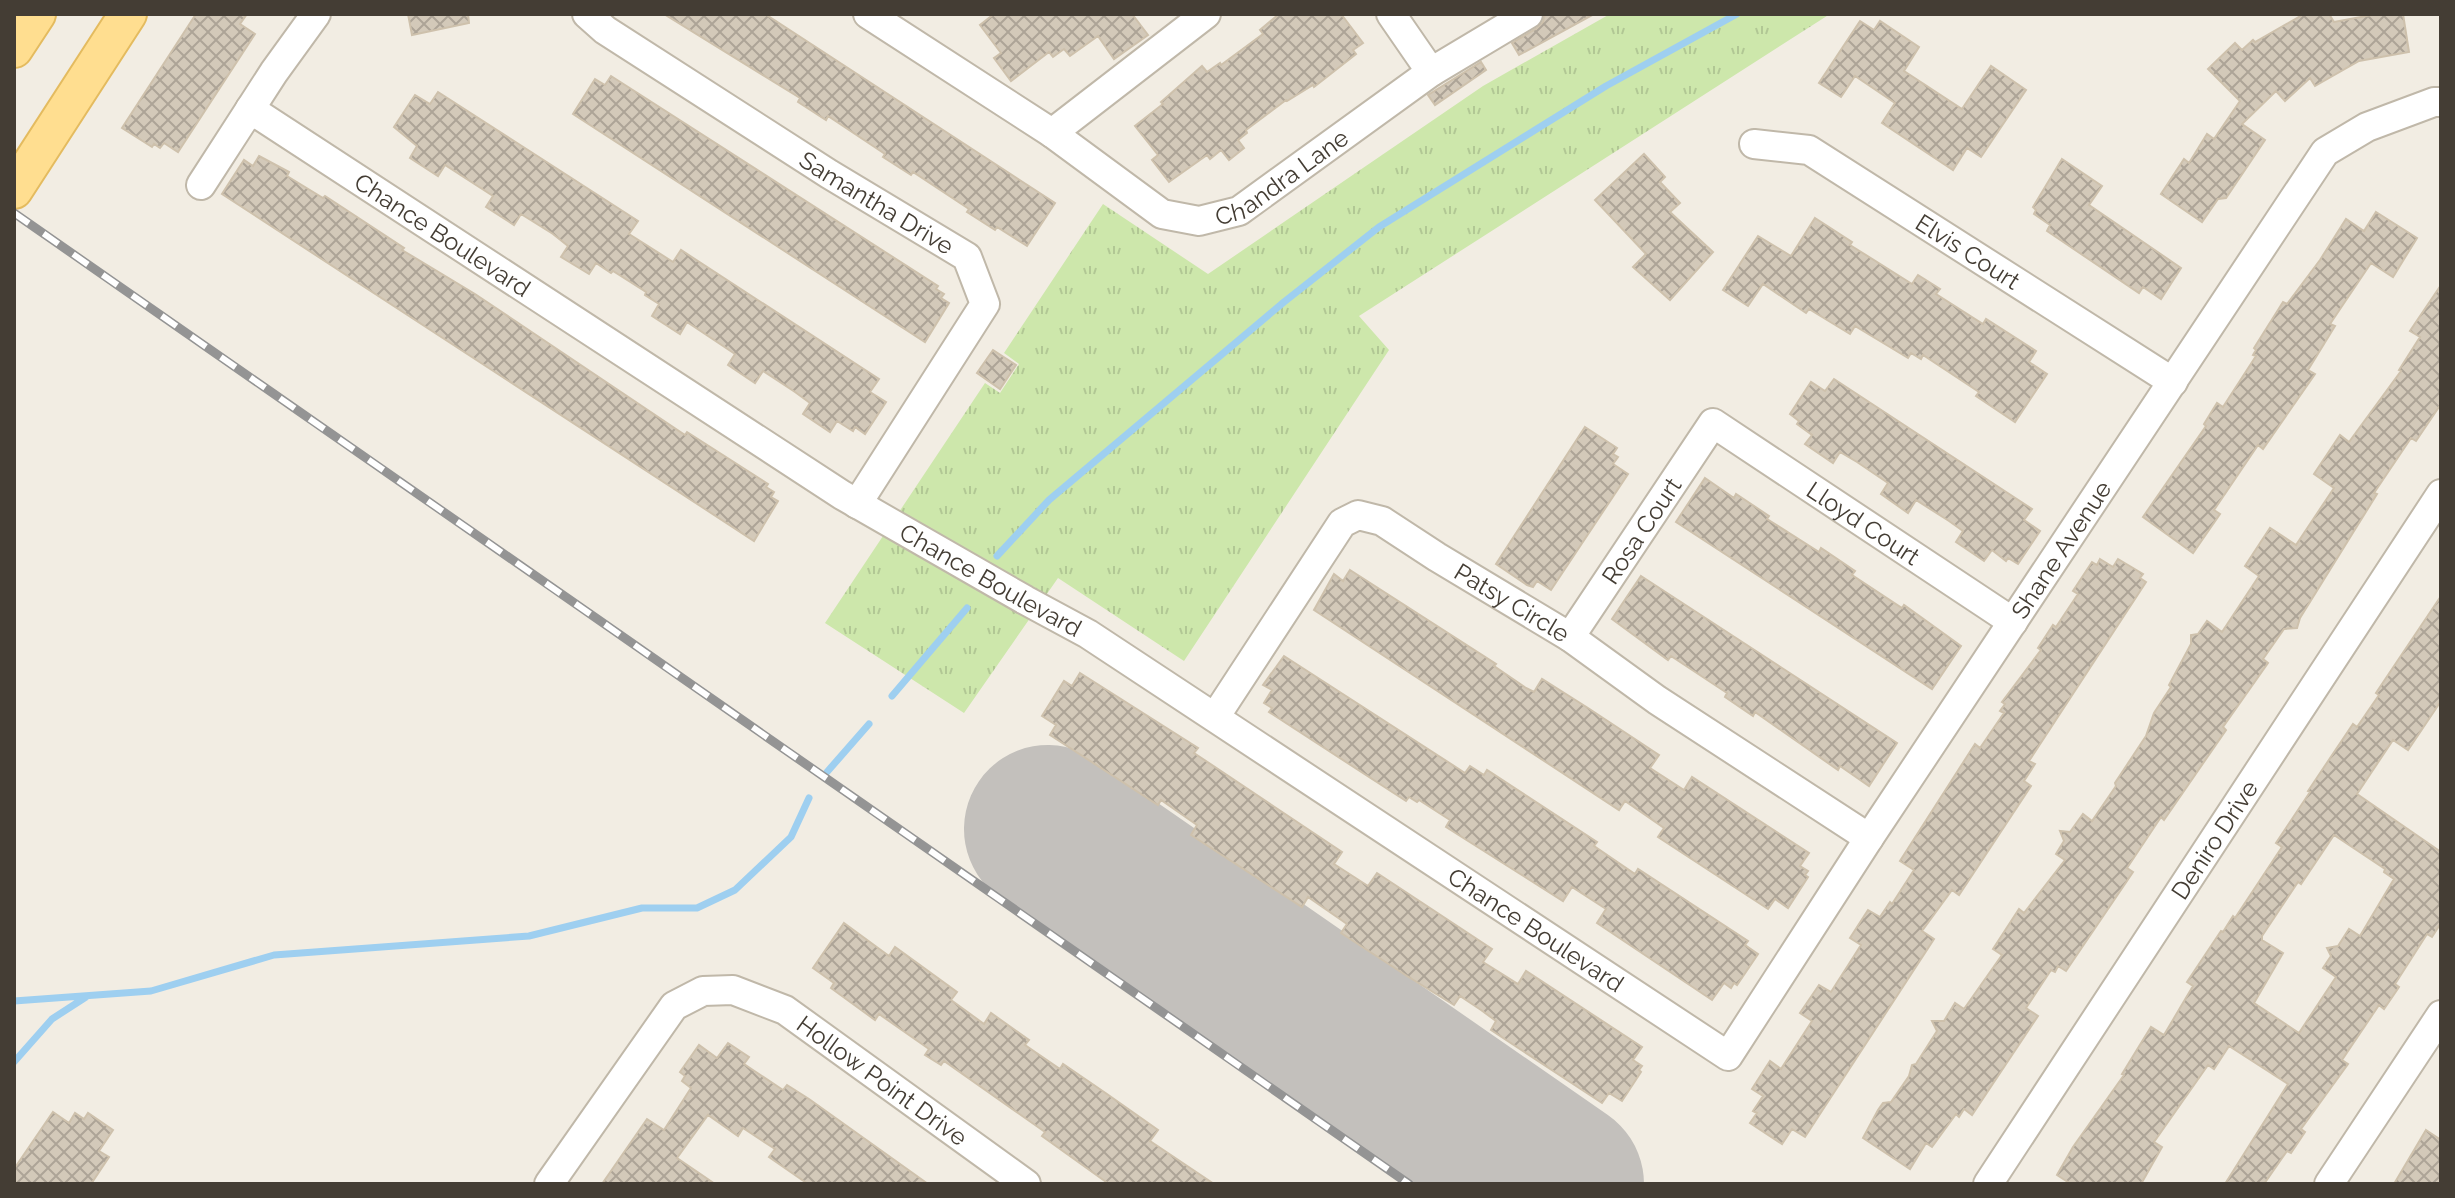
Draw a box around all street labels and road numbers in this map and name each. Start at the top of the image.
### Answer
street label: Chandra Lane [1212,122,1354,231]
street label: Samantha Drive [794,144,959,260]
street label: Chance Boulevard [349,167,536,303]
street label: Elvis Court [1911,207,2026,295]
street label: Rosa Court [1595,472,1687,589]
street label: Lloyd Court [1802,475,1925,571]
street label: Shane Avenue [2005,475,2117,624]
street label: Chance Boulevard [895,517,1087,642]
street label: Patsy Circle [1449,557,1575,648]
street label: Deniro Drive [2165,775,2264,905]
street label: Chance Boulevard [1443,861,1629,998]
street label: Hollow Point Drive [791,1009,973,1152]

